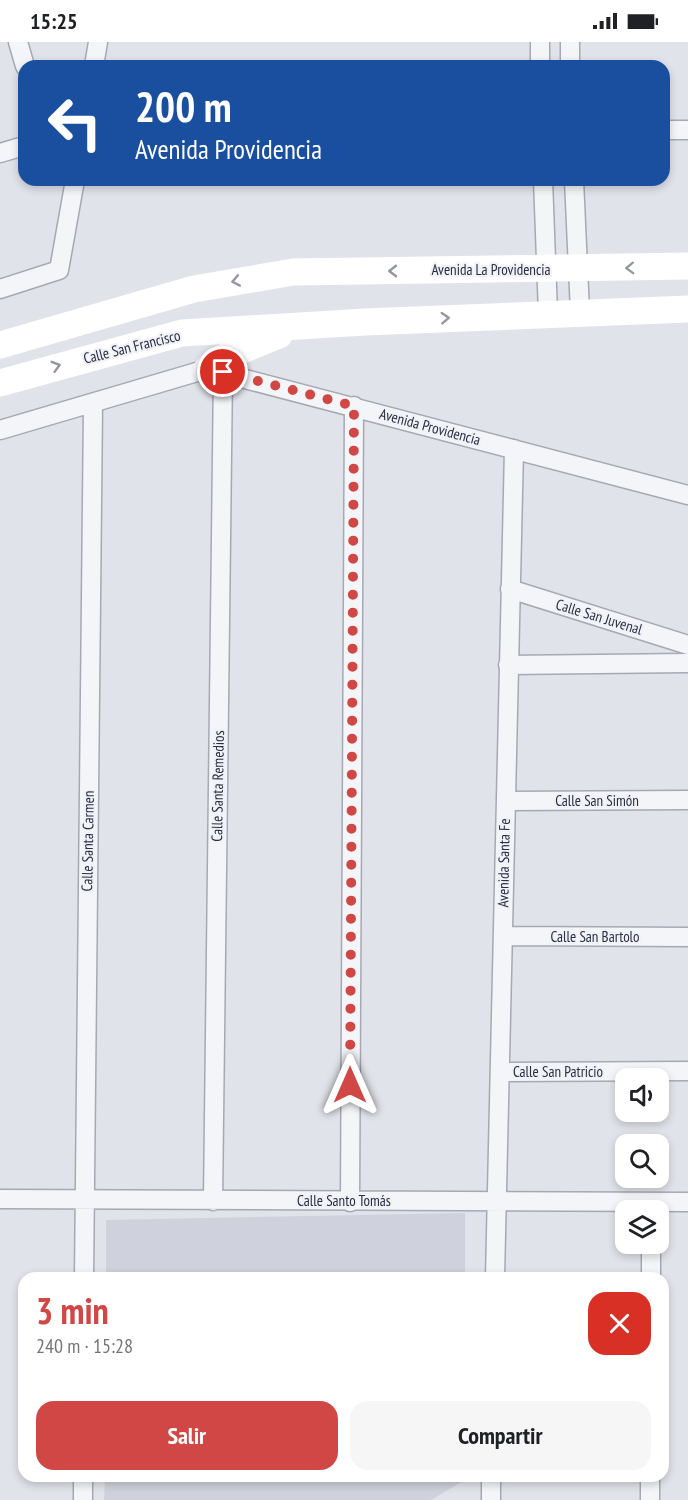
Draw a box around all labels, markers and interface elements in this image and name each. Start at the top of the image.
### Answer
text: 15:25 [30,7,78,35]
text: 200 m [135,79,232,134]
icon: left [36,84,114,162]
text: Avenida Providencia [135,132,322,166]
street label: Avenida La Providencia [431,260,551,279]
one-way arrow [625,261,634,274]
one-way arrow [388,265,397,277]
one-way arrow [231,274,241,287]
one-way arrow [440,312,449,324]
street label: Calle San Francisco [81,325,182,368]
pin [197,346,248,397]
icon: arrive [206,355,239,388]
one-way arrow [50,361,61,373]
street label: Avenida Providencia [377,404,483,449]
street label: Calle San Juvenal [554,594,645,639]
street label: Calle Santa Remedios [207,730,228,842]
street label: Calle Santa Carmen [77,790,98,891]
street label: Calle San Simón [555,791,639,810]
street label: Avenida Santa Fe [493,818,514,908]
street label: Calle San Bartolo [550,927,640,946]
position arrow [318,1053,382,1117]
street label: Calle San Patricio [513,1062,603,1081]
map controls [615,1068,669,1254]
button: sound [615,1068,669,1122]
button: search [615,1134,669,1188]
street label: Calle Santo Tomás [297,1191,391,1210]
button: layers [615,1200,669,1254]
text: 3 min [36,1287,109,1334]
button: close [588,1292,651,1355]
text: 240 m · 15:28 [36,1333,133,1359]
button: Salir [36,1401,338,1470]
button: Compartir [350,1401,651,1470]

